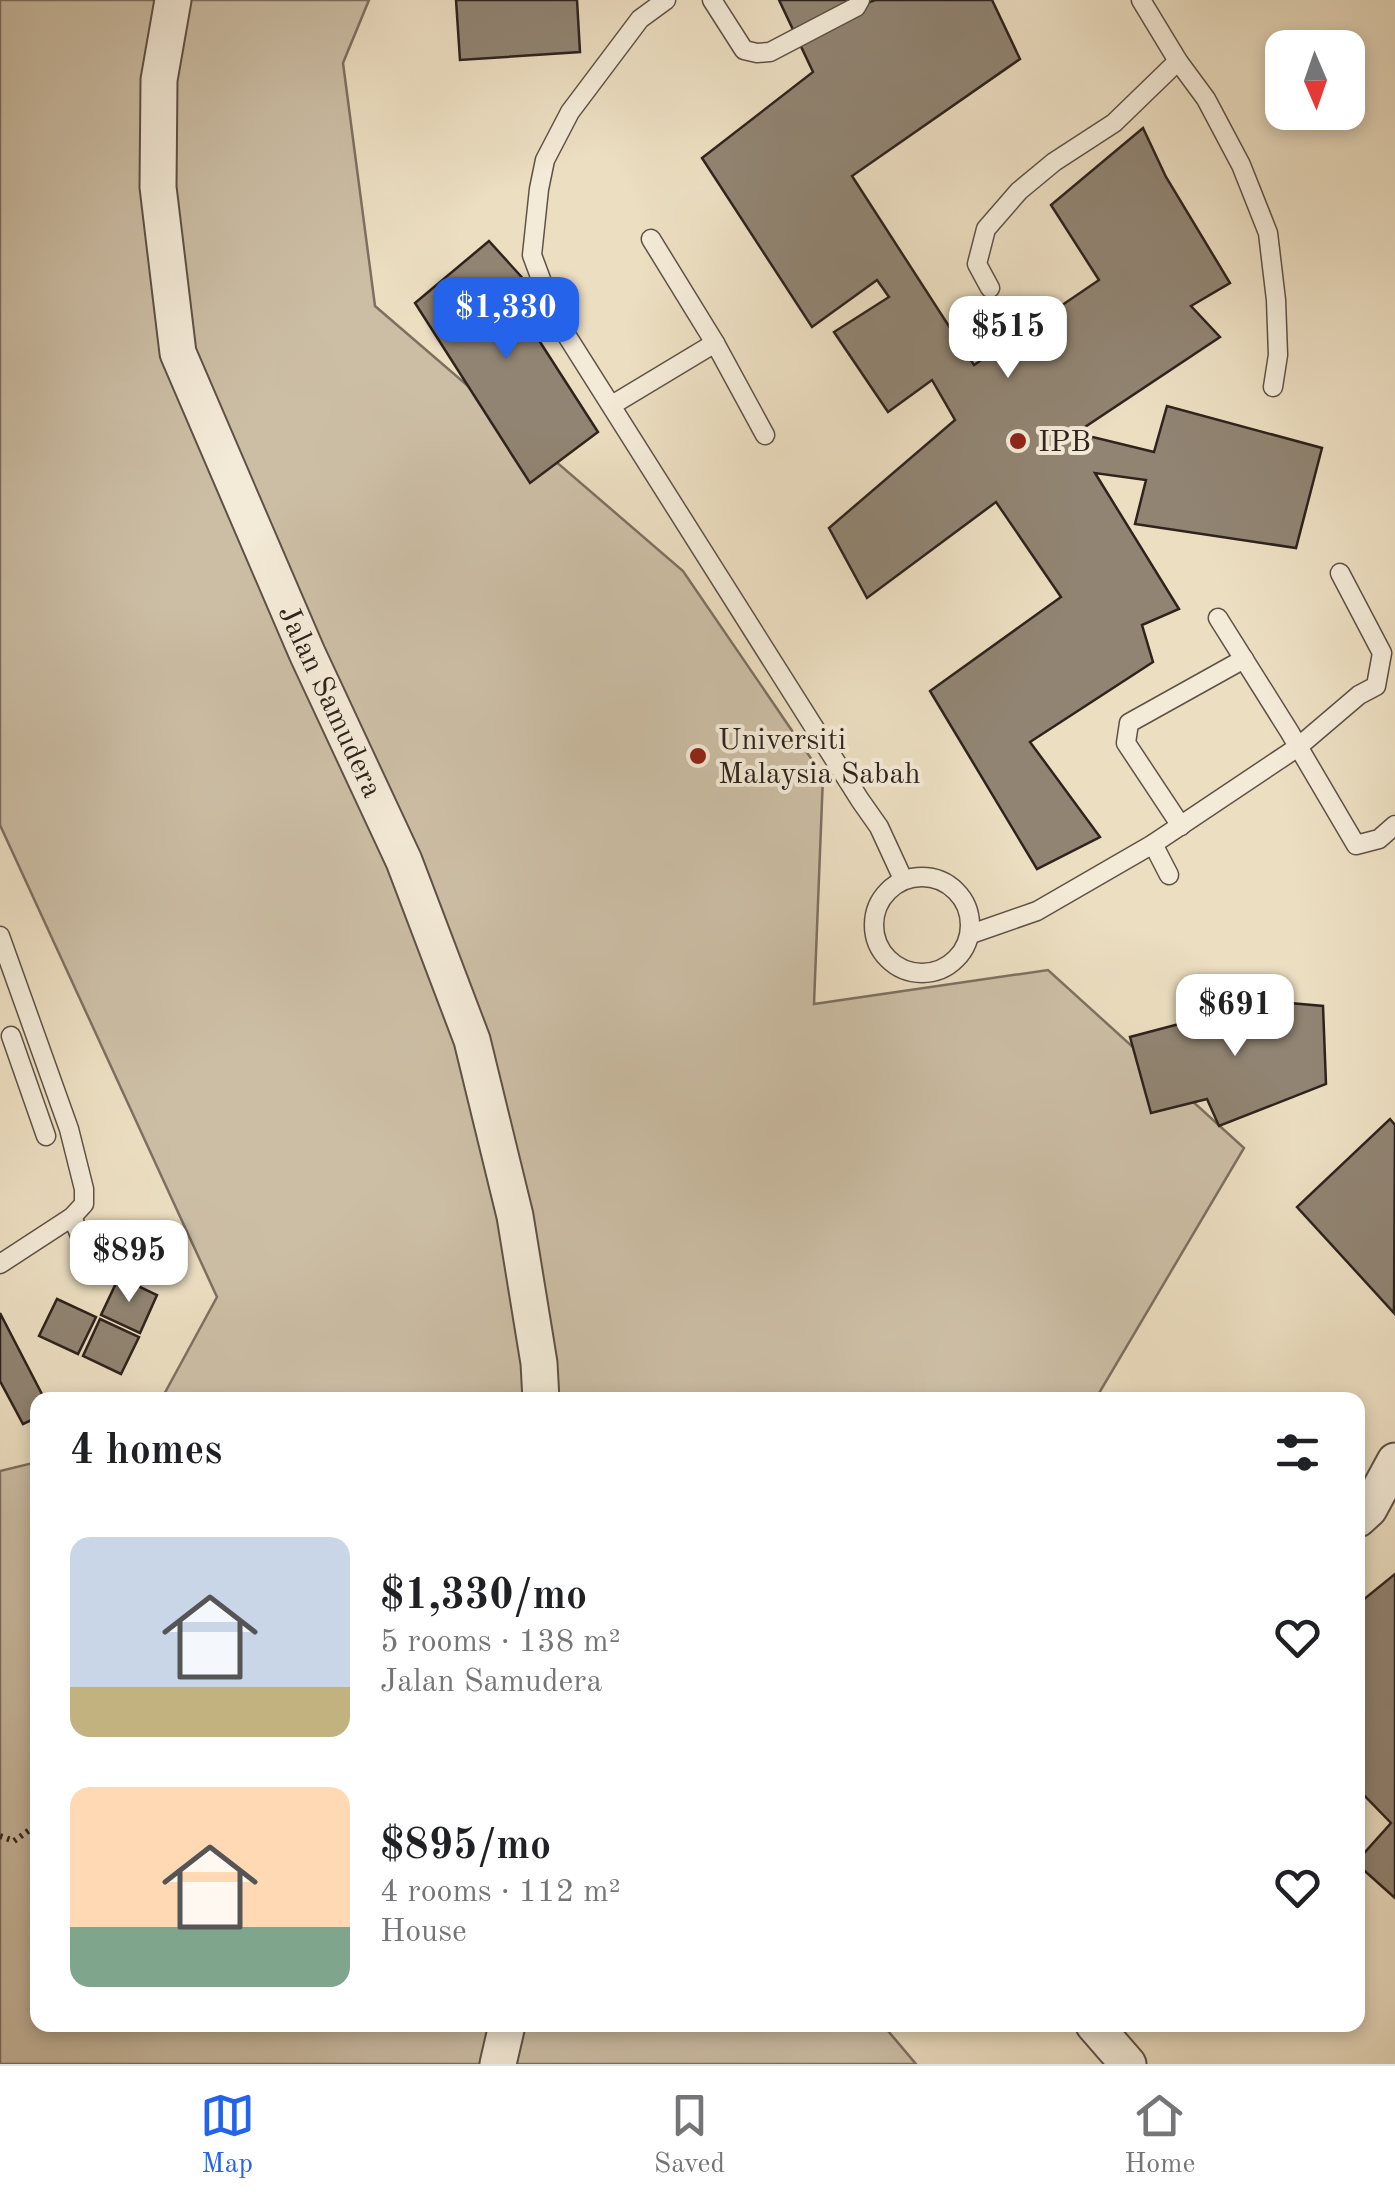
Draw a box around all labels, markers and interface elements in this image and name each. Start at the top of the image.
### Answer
north arrow [1265,30,1365,130]
map controls [1265,30,1365,130]
pin: $1,330 [425,277,587,362]
text: $1,330 [455,293,557,325]
pin: $515 [949,296,1067,381]
text: $515 [971,312,1045,344]
place label: IPB [1038,428,1091,458]
marker: IPB [1007,430,1029,452]
street label: Jalan Samudera [272,601,387,803]
place label: Universiti Malaysia Sabah [718,726,921,790]
marker: Universiti Malaysia Sabah [687,745,709,767]
pin: $691 [1176,974,1294,1059]
text: $691 [1198,990,1272,1022]
pin: $895 [70,1220,188,1305]
text: $895 [92,1236,166,1268]
icon: filters [1270,1425,1325,1480]
text: 4 homes [70,1431,222,1473]
text: $1,330/mo [380,1576,587,1618]
icon: home [150,1577,270,1697]
icon: heart [1270,1610,1325,1665]
text: 5 rooms · 138 m² [380,1627,621,1659]
text: Jalan Samudera [380,1667,602,1699]
text: $895/mo [380,1826,551,1868]
icon: home [150,1827,270,1947]
icon: heart [1270,1860,1325,1915]
text: 4 rooms · 112 m² [380,1877,621,1909]
text: House [380,1917,467,1949]
tab: Map [200,2088,255,2183]
tab: Saved [654,2088,725,2183]
tab: Home [1124,2088,1195,2183]

